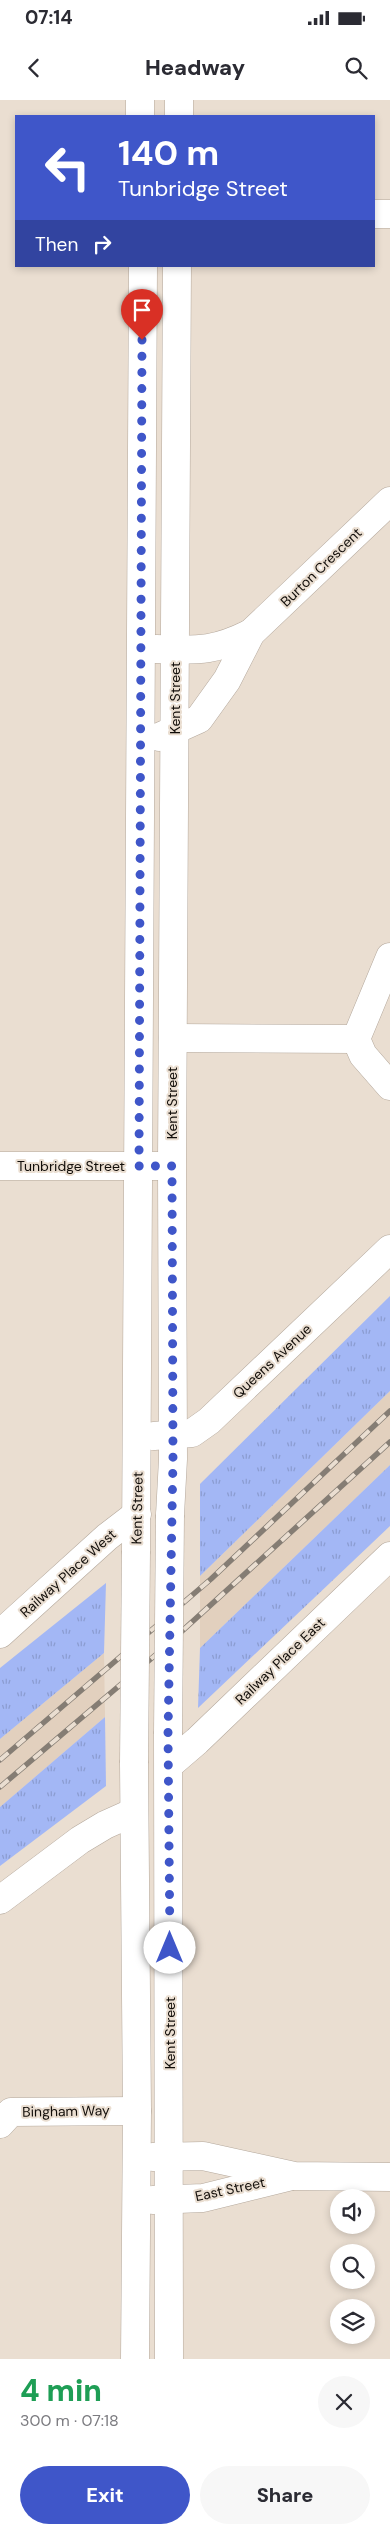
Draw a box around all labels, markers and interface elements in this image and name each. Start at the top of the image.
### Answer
text: 07:14 [25,5,73,30]
text: Headway [145,53,245,82]
icon: back [20,54,48,82]
icon: search [342,54,370,82]
text: 140 m [118,130,219,176]
icon: left [35,135,100,200]
text: Tunbridge Street [118,174,288,203]
icon: right [88,230,116,258]
text: Then [35,232,78,257]
pin [121,289,163,340]
icon: arrive [128,296,156,324]
street label: Burton Crescent [276,524,366,610]
street label: Kent Street [166,662,184,734]
street label: Kent Street [163,1067,181,1139]
street label: Tunbridge Street [17,1157,125,1175]
street label: Queens Avenue [229,1320,315,1402]
street label: Kent Street [127,1472,147,1544]
street label: Railway Place West [16,1525,120,1621]
street label: Railway Place East [231,1614,329,1708]
position arrow [143,1921,195,1973]
street label: Kent Street [161,1997,179,2069]
street label: Bingham Way [22,2101,110,2121]
street label: East Street [193,2173,267,2205]
map controls [330,2189,375,2344]
button: sound [330,2189,375,2234]
button: search [330,2244,375,2289]
button: layers [330,2299,375,2344]
text: 4 min [20,2371,102,2410]
button: close [318,2376,370,2428]
text: 300 m · 07:18 [20,2410,119,2431]
button: Exit [20,2466,190,2524]
button: Share [200,2466,370,2524]

